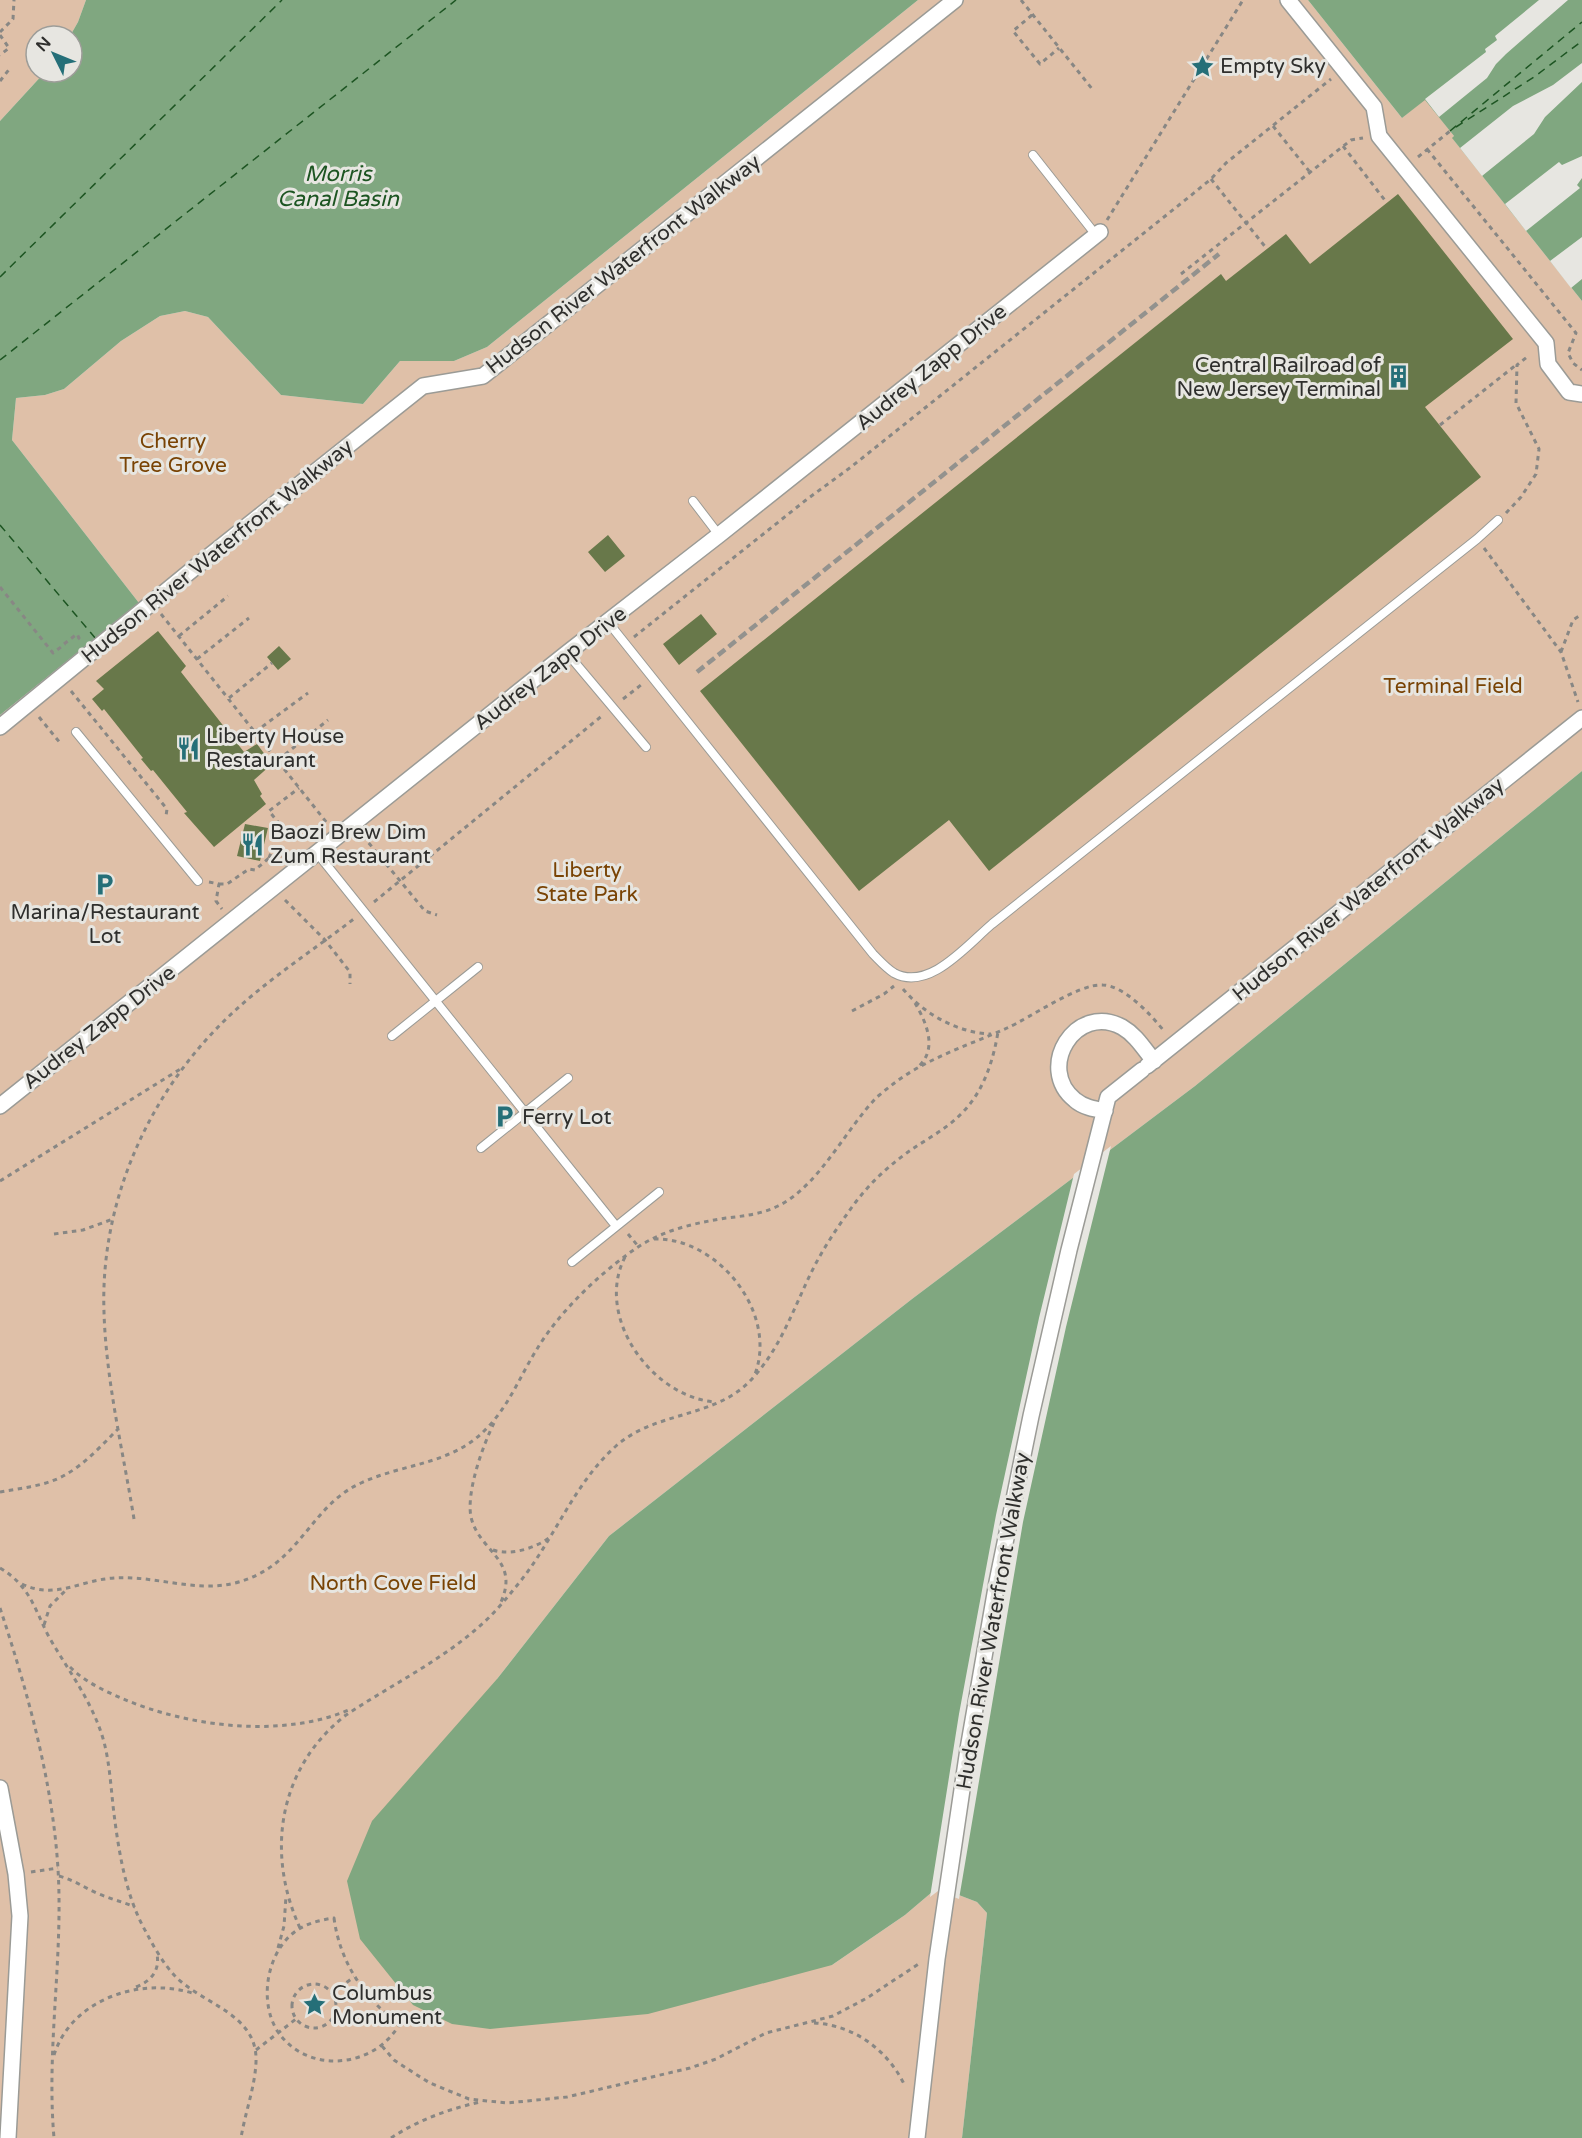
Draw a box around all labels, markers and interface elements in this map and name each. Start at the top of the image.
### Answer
north arrow [24,24,84,84]
text: N [32,33,55,56]
place icon: Empty Sky [1189,53,1215,79]
place label: Empty Sky [1220,54,1326,79]
street label: Hudson River Waterfront Walkway [481,149,766,379]
water label: Morris Canal Basin [277,161,399,212]
street label: Audrey Zapp Drive [851,299,1012,436]
place label: Central Railroad of New Jersey Terminal [1177,353,1381,402]
building icon: Central Railroad of New Jersey Terminal [1386,364,1412,390]
park label: Cherry Tree Grove [119,429,227,478]
street label: Hudson River Waterfront Walkway [77,434,358,669]
street label: Audrey Zapp Drive [469,601,632,736]
park label: Terminal Field [1383,674,1523,699]
place label: Liberty House Restaurant [206,724,344,773]
restaurant icon: Liberty House Restaurant [175,735,201,761]
street label: Hudson River Waterfront Walkway [1228,772,1509,1007]
place label: Baozi Brew Dim Zum Restaurant [270,820,431,869]
restaurant icon: Baozi Brew Dim Zum Restaurant [239,831,265,857]
park label: Liberty State Park [536,858,638,907]
parking icon: Marina/Restaurant Lot [92,871,118,897]
place label: Marina/Restaurant Lot [10,900,200,949]
street label: Audrey Zapp Drive [18,960,181,1095]
parking icon: Ferry Lot [491,1104,517,1130]
place label: Ferry Lot [522,1105,611,1130]
street label: Hudson River Waterfront Walkway [952,1451,1035,1792]
park label: North Cove Field [310,1571,477,1596]
place label: Columbus Monument [332,1981,442,2030]
place icon: Columbus Monument [301,1992,327,2018]

